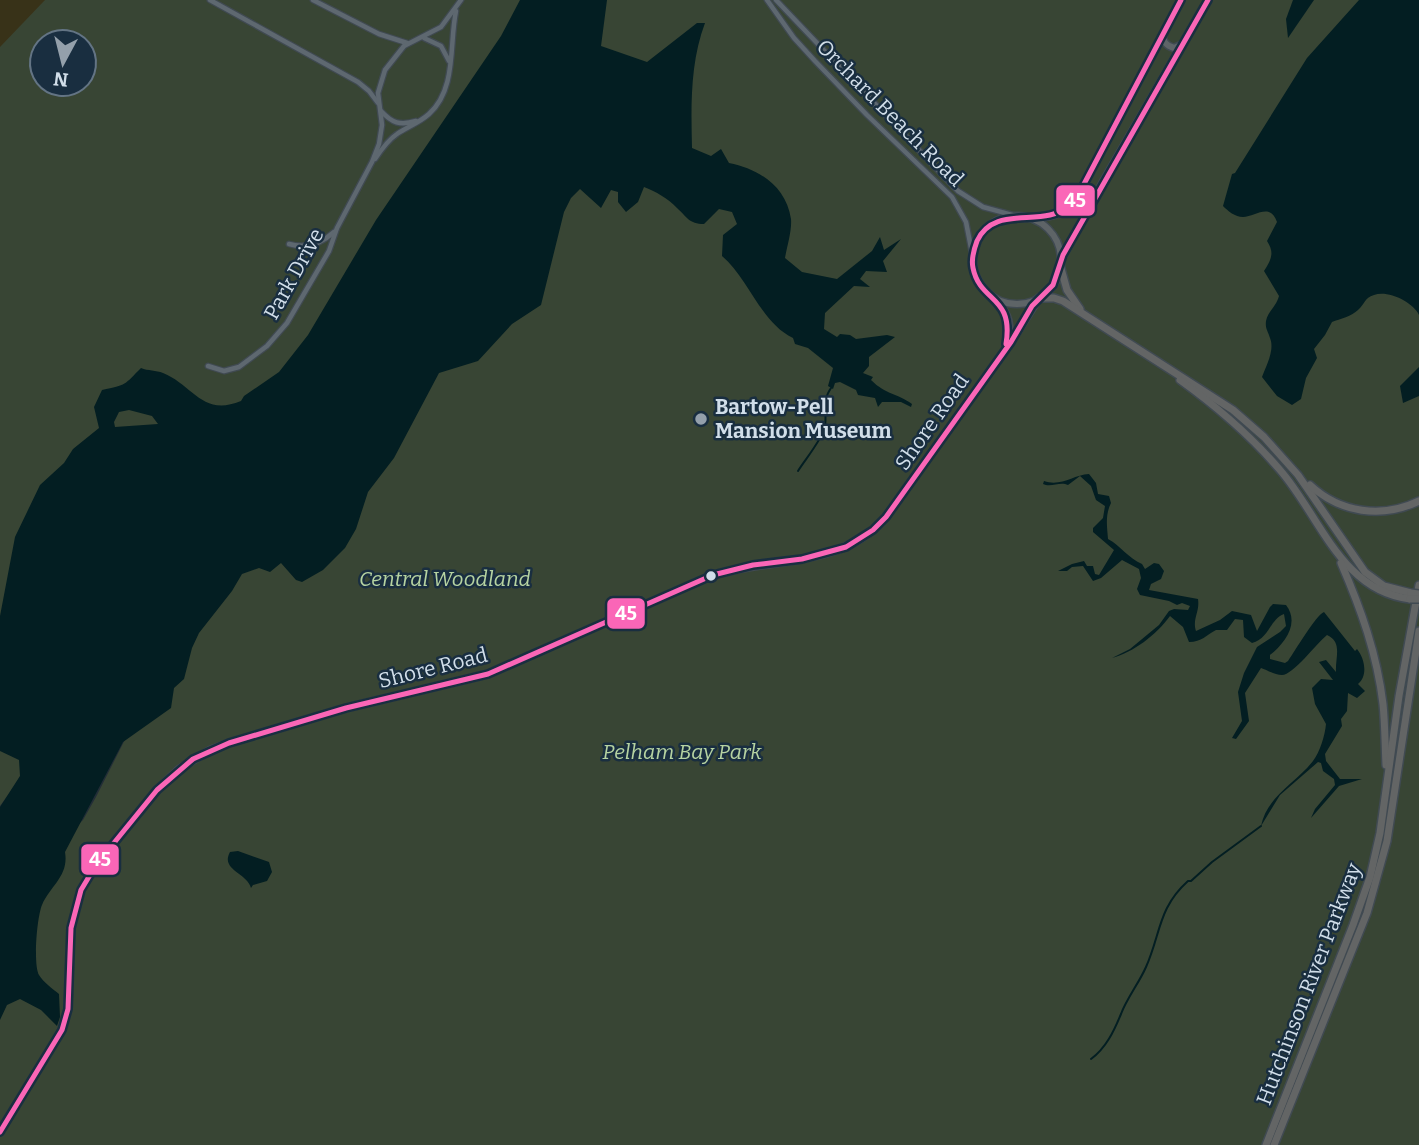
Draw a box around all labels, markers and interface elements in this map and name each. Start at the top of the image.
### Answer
north arrow [28,28,98,98]
street label: Orchard Beach Road [811,34,969,192]
text: N [52,67,70,92]
line badge: 45 [1055,184,1096,217]
text: 45 [1064,189,1086,212]
street label: Park Drive [258,224,330,324]
street label: Shore Road [889,369,975,475]
place label: Bartow-Pell Mansion Museum [715,394,892,444]
marker: Bartow-Pell Mansion Museum [693,411,709,427]
park label: Central Woodland [359,566,531,592]
unlabelled marker [704,569,718,583]
line badge: 45 [606,597,646,630]
text: 45 [615,602,637,625]
street label: Shore Road [376,642,490,694]
park label: Pelham Bay Park [602,739,762,765]
line badge: 45 [80,843,120,876]
text: 45 [89,848,111,871]
street label: Hutchinson River Parkway [1251,859,1368,1109]

